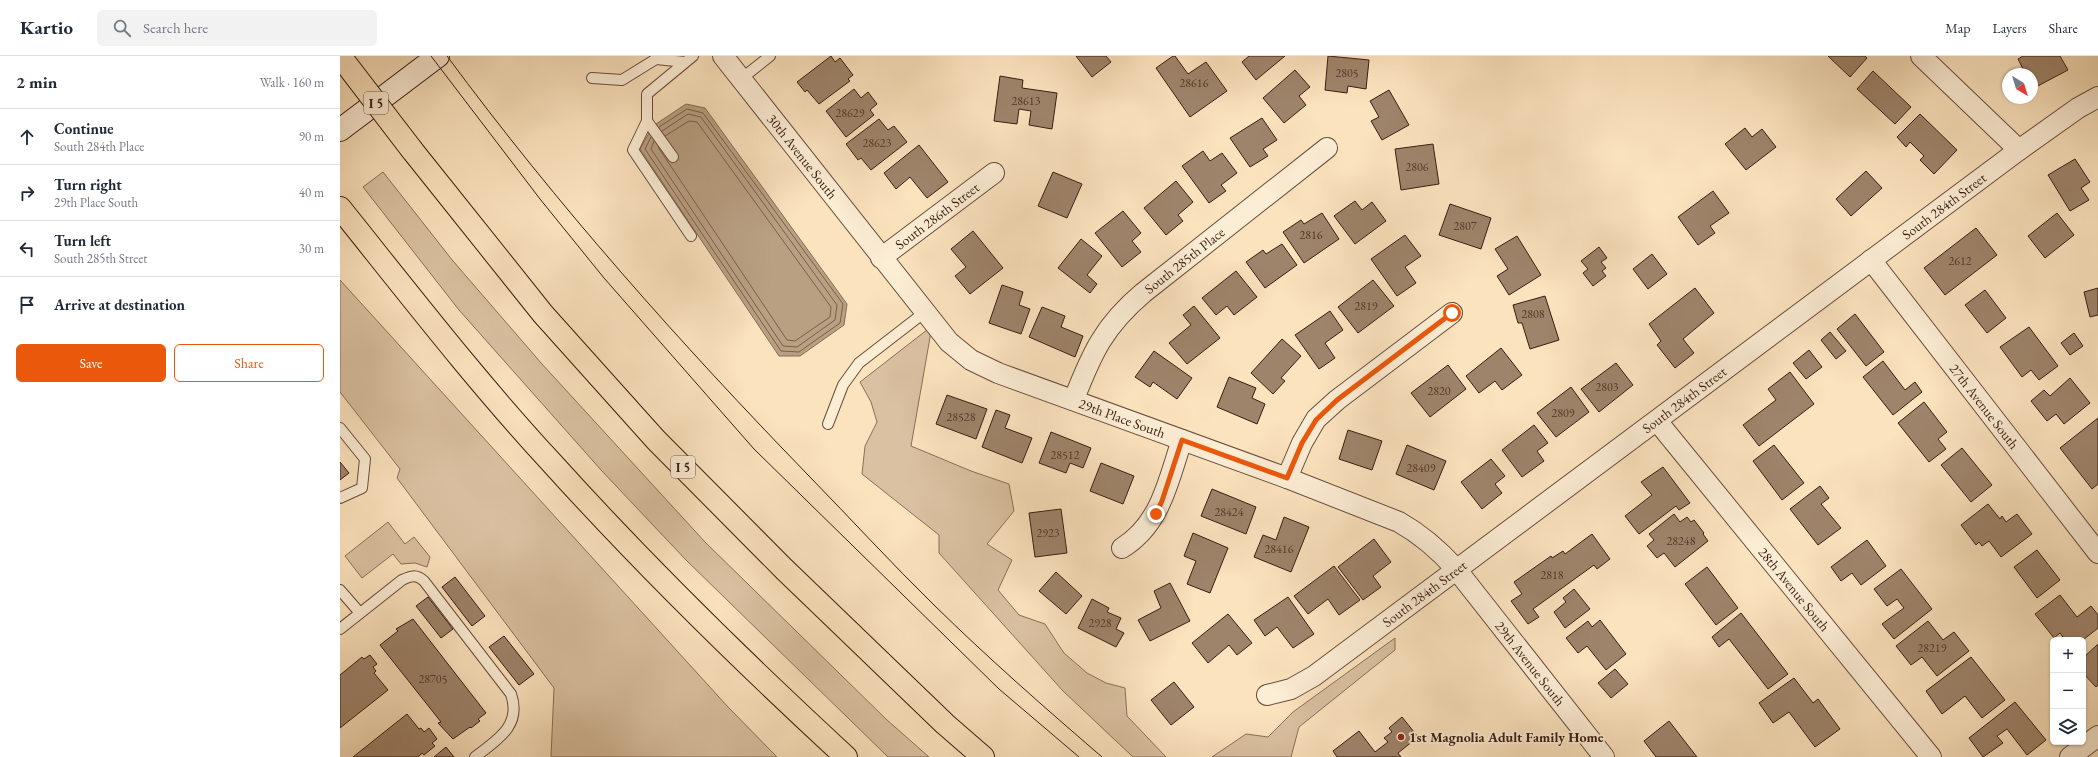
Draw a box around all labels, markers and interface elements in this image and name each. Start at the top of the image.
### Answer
search box [97,10,377,46]
text: Kartio [20,15,73,40]
icon: search [111,17,133,39]
text: Search here [143,18,208,37]
text: Map [1945,19,1970,37]
text: Layers [1992,19,2027,37]
text: Share [2049,19,2078,37]
house number: 2805 [1335,65,1359,81]
north arrow [2002,68,2038,104]
text: 2 min [16,71,57,93]
text: Walk · 160 m [260,74,324,91]
house number: 28616 [1180,75,1209,91]
road number: I 5 [364,92,388,114]
house number: 28613 [1012,93,1041,109]
house number: 28629 [836,105,865,121]
street label: 30th Avenue South [763,110,841,203]
text: Continue [54,119,114,138]
icon: ahead [16,126,38,148]
text: 90 m [299,128,324,145]
house number: 28623 [863,135,892,151]
text: South 284th Place [54,138,144,155]
house number: 2806 [1405,159,1429,175]
street label: South 284th Street [1898,168,1990,243]
text: Turn right [54,175,122,194]
street label: South 286th Street [891,178,983,253]
icon: right [16,182,38,204]
text: 40 m [299,184,324,201]
text: 29th Place South [54,194,138,211]
house number: 2807 [1453,218,1477,234]
street label: South 285th Place [1141,223,1229,298]
house number: 2816 [1299,227,1323,243]
text: Turn left [54,231,111,250]
icon: left [16,238,38,260]
text: 30 m [299,240,324,257]
text: South 285th Street [54,250,147,267]
house number: 2612 [1948,253,1972,269]
icon: arrive [16,294,38,316]
text: Arrive at destination [54,295,185,314]
house number: 2819 [1354,298,1378,314]
route start [1443,304,1461,322]
house number: 2808 [1521,306,1545,322]
button: Save [16,344,166,382]
button: Share [174,344,324,382]
street label: 27th Avenue South [1946,360,2023,453]
street label: South 284th Street [1638,362,1730,437]
house number: 2803 [1595,379,1619,395]
house number: 2820 [1427,383,1451,399]
street label: 29th Place South [1076,394,1168,442]
house number: 2809 [1551,405,1575,421]
house number: 28528 [947,409,976,425]
house number: 28512 [1051,447,1080,463]
road number: I 5 [671,456,695,478]
house number: 28409 [1407,460,1436,476]
house number: 28424 [1215,504,1244,520]
route end [1147,505,1165,523]
house number: 2923 [1036,525,1060,541]
house number: 28248 [1667,533,1696,549]
house number: 28416 [1265,541,1294,557]
street label: 28th Avenue South [1754,543,1834,635]
street label: South 284th Street [1379,556,1471,631]
house number: 2818 [1540,567,1564,583]
house number: 2928 [1088,615,1112,631]
street label: 29th Avenue South [1491,617,1569,710]
map controls [2050,637,2086,745]
button: + [2050,637,2086,673]
house number: 28219 [1918,640,1947,656]
house number: 28705 [419,671,448,687]
button: − [2050,673,2086,709]
button: layers [2050,709,2086,745]
place label: 1st Magnolia Adult Family Home [1409,728,1604,746]
marker: 1st Magnolia Adult Family Home [1396,732,1406,742]

